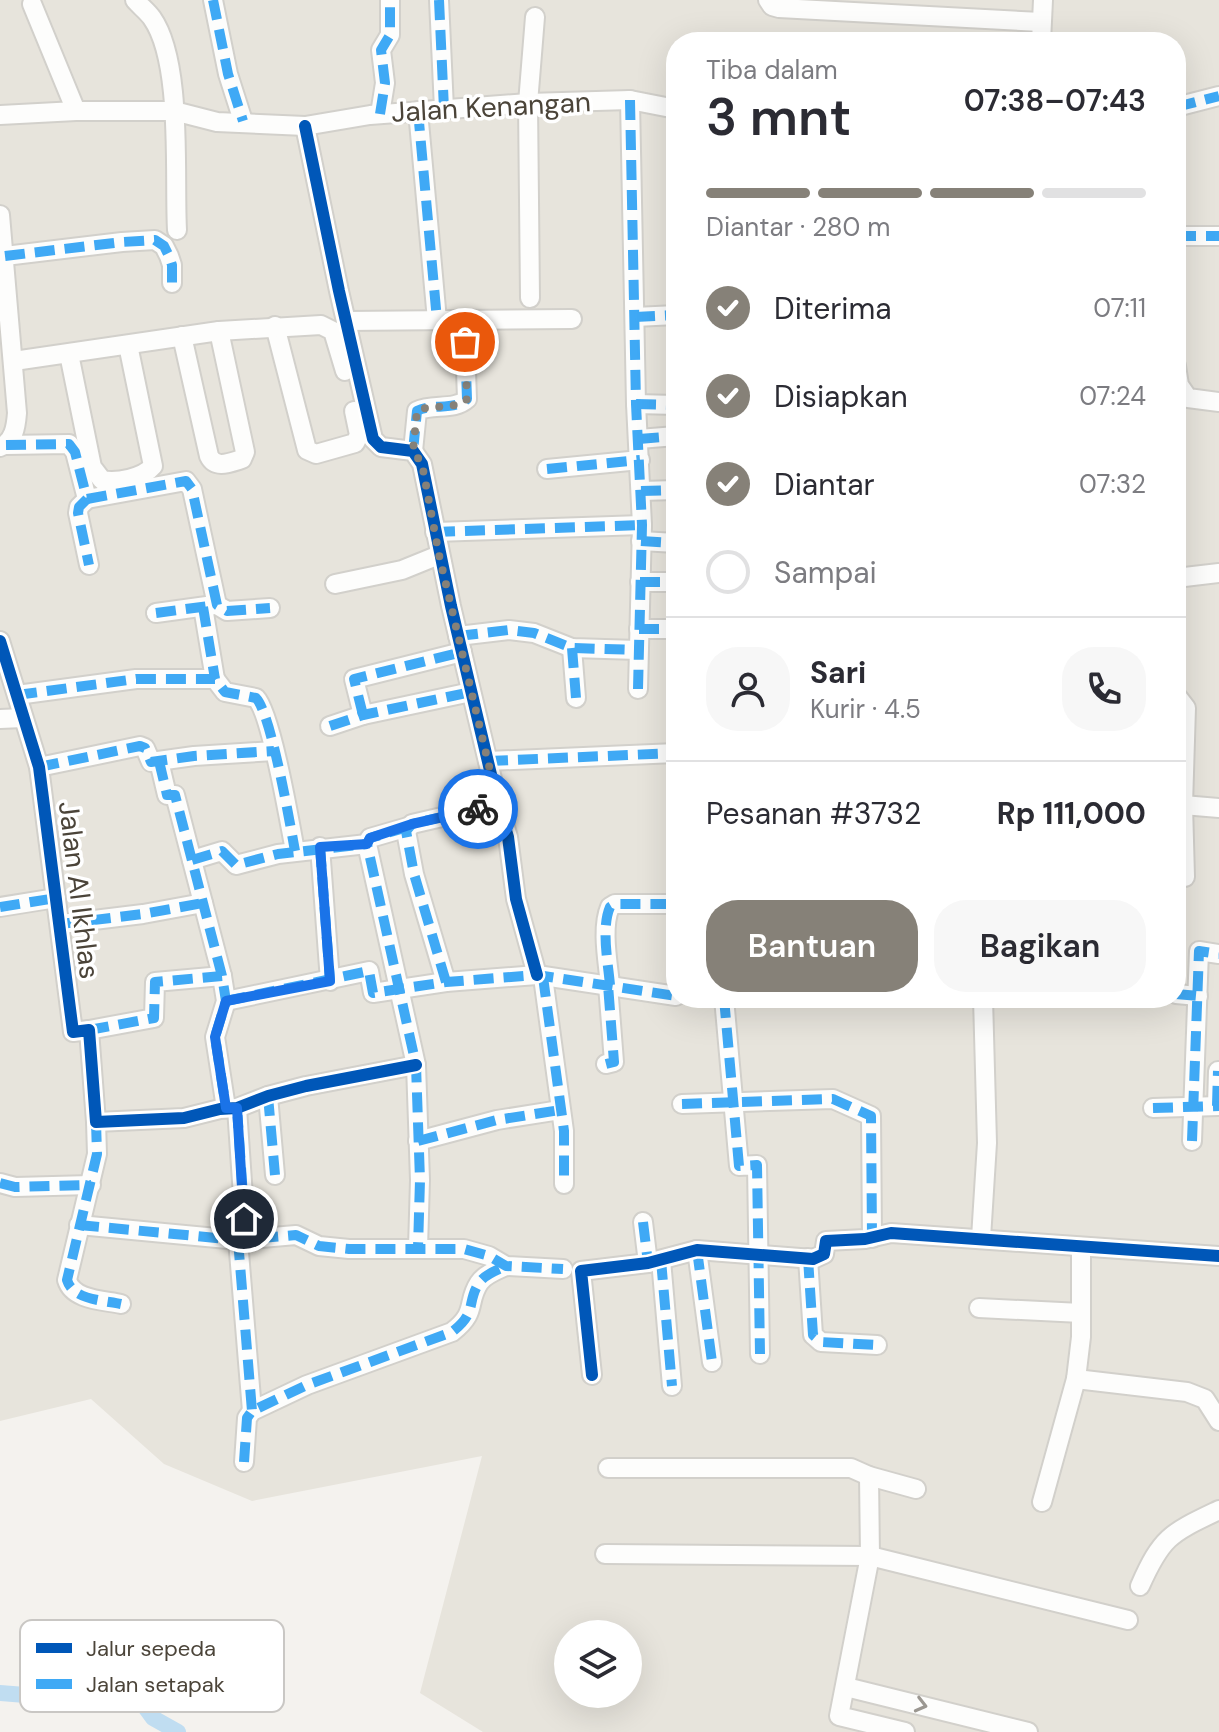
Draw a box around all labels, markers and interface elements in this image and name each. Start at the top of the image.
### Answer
text: Tiba dalam [706,53,838,87]
text: 07:38–07:43 [964,81,1146,120]
street label: Jalan Kenangan [390,83,592,131]
text: 3 mnt [706,83,851,151]
text: Diantar · 280 m [706,210,890,244]
icon: check [706,286,750,330]
text: Diterima [774,289,892,328]
text: 07:11 [1093,291,1146,325]
pin [431,308,499,376]
icon: bag [443,320,487,364]
icon: check [706,374,750,418]
text: Disiapkan [774,377,908,416]
text: 07:24 [1079,379,1146,413]
icon: check [706,462,750,506]
text: Diantar [774,465,875,504]
text: 07:32 [1079,467,1146,501]
text: Sampai [774,553,877,592]
button: person [706,647,790,731]
button: phone [1062,647,1146,731]
text: Sari [810,653,866,692]
text: Kurir · 4.5 [810,692,921,726]
courier [438,769,518,849]
icon: bike [456,787,500,831]
text: Pesanan #3732 [706,794,921,833]
text: Rp 111,000 [997,794,1146,833]
street label: Jalan Al Ikhlas [50,799,108,981]
button: Bantuan [706,900,918,992]
button: Bagikan [934,900,1146,992]
pin [210,1185,278,1253]
icon: home [222,1197,266,1241]
legend [20,1620,284,1712]
map controls [554,1620,642,1708]
button: layers [554,1620,642,1708]
text: Jalur sepeda [86,1634,216,1663]
text: Jalan setapak [86,1670,225,1699]
one-way arrow [914,1696,928,1713]

